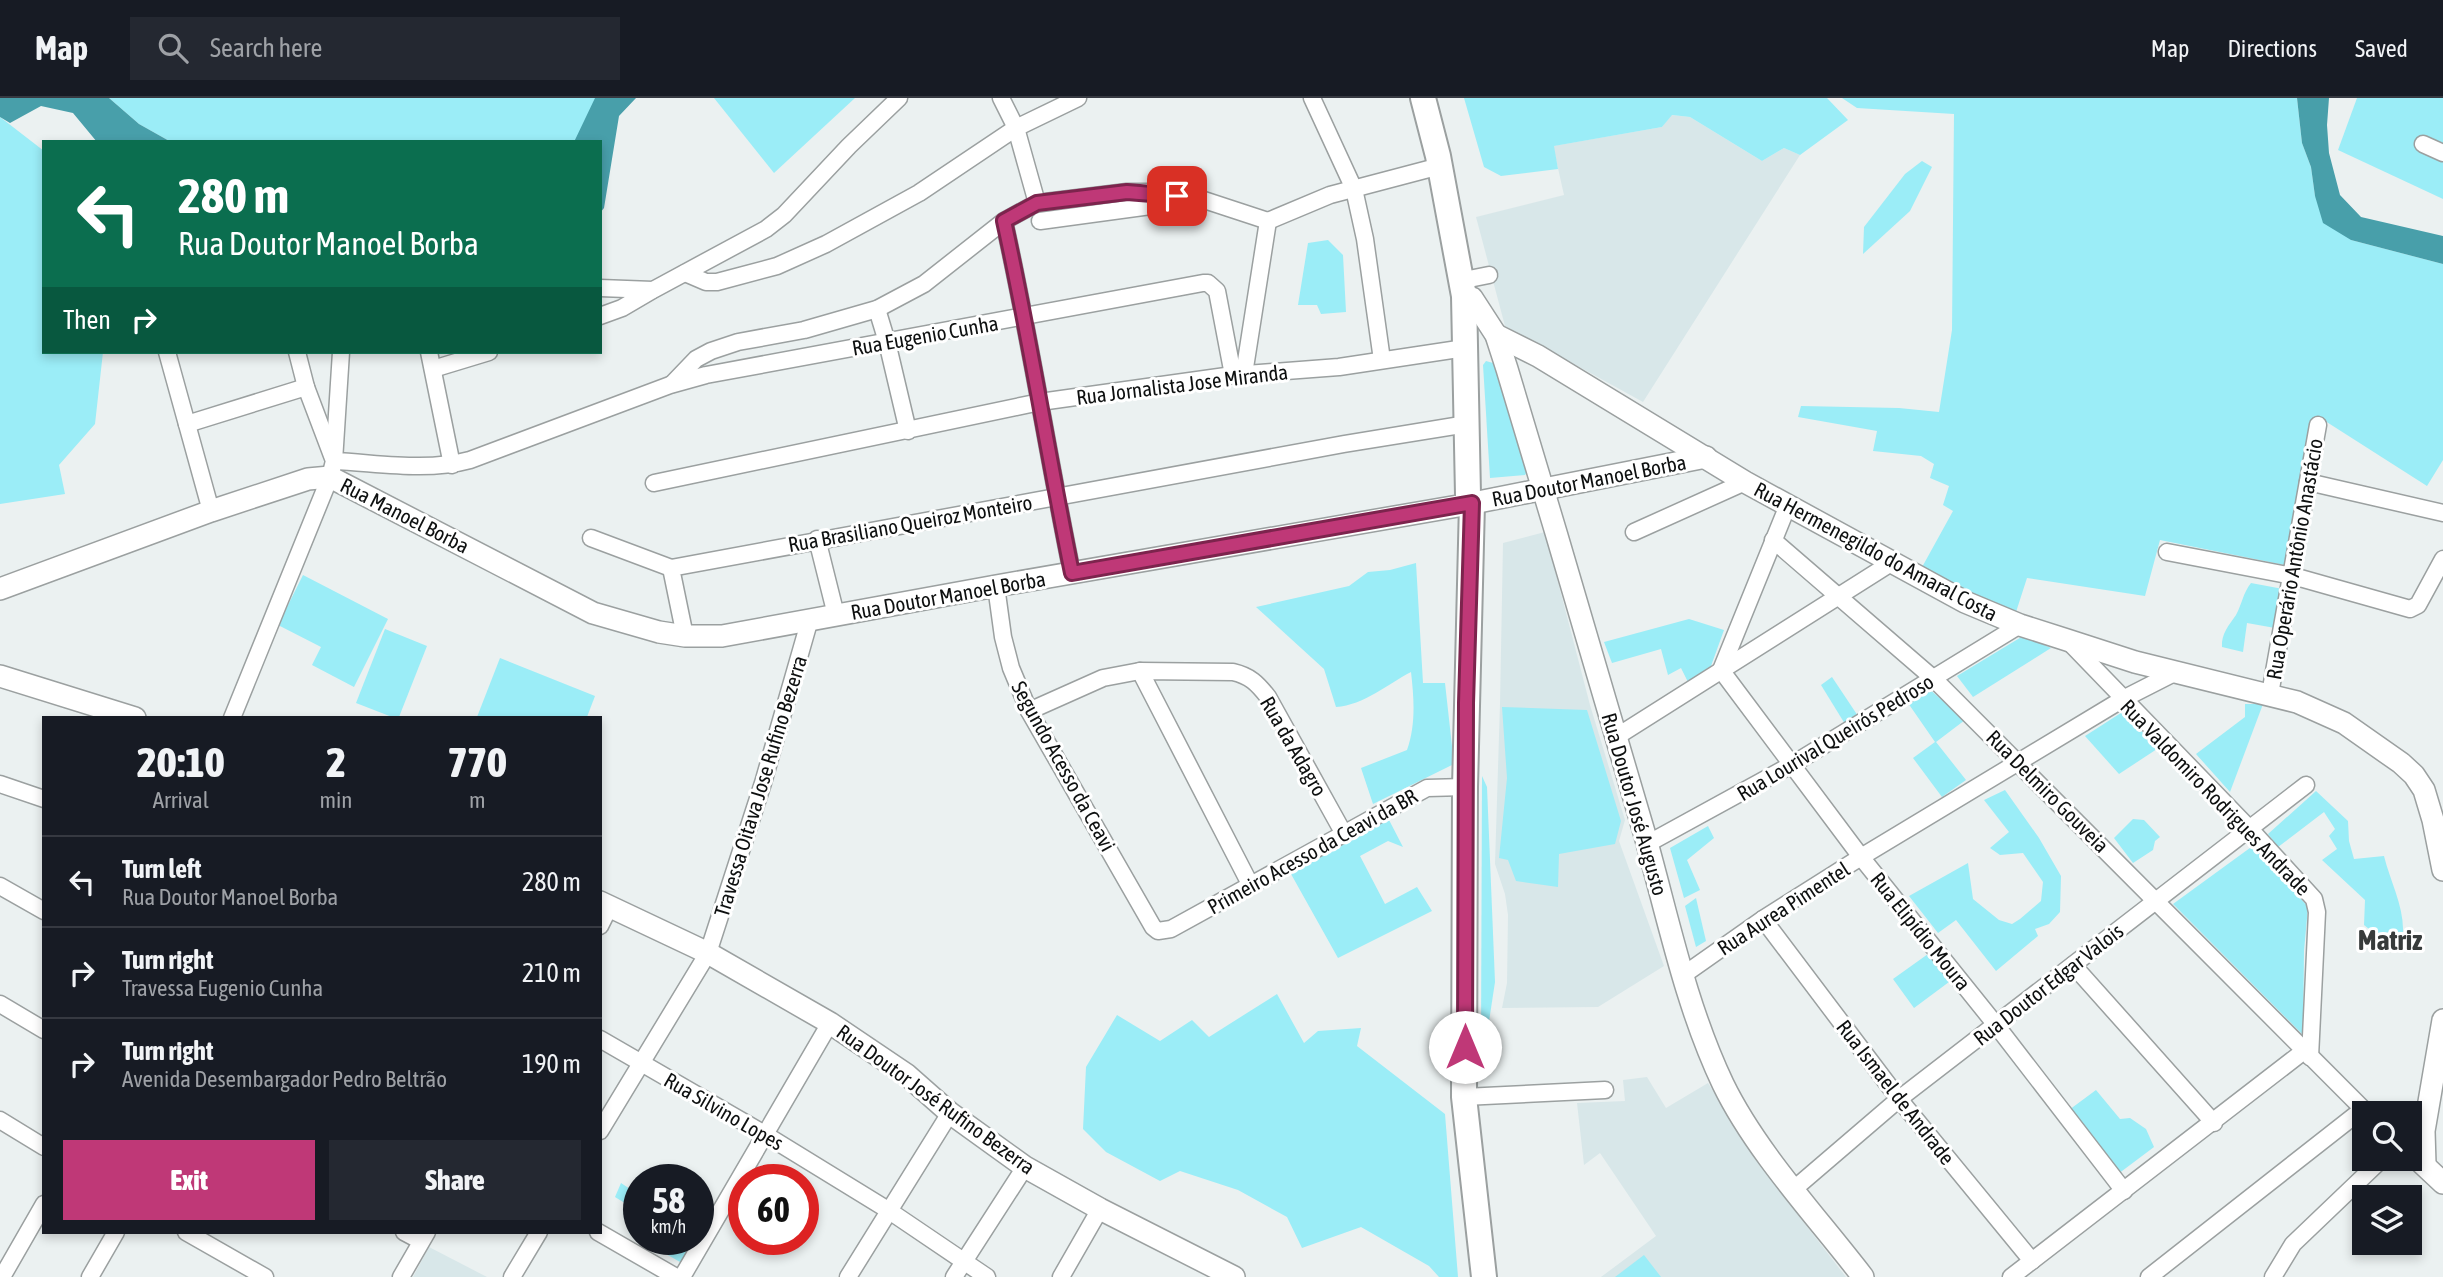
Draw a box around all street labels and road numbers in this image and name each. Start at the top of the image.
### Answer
street label: Rua Eugenio Cunha [850,310,1000,360]
street label: Rua Jornalista Jose Miranda [1075,359,1289,409]
street label: Rua Operário Antônio Anastácio [2261,437,2327,681]
street label: Rua Doutor Manoel Borba [1490,449,1688,511]
street label: Rua Manoel Borba [337,472,473,558]
street label: Rua Hermenegildo do Amaral Costa [1750,477,2002,625]
street label: Rua Brasiliano Queiroz Monteiro [786,490,1034,556]
street label: Rua Doutor Manoel Borba [849,566,1047,624]
street label: Travessa Oitava Jose Rufino Bezerra [709,653,811,919]
street label: Rua Lourival Queirós Pedroso [1732,669,1938,805]
street label: Segundo Acesso da Ceavi [1007,677,1121,855]
street label: Rua da Adagro [1256,692,1332,800]
street label: Rua Valdomiro Rodrigues Andrade [2116,694,2316,900]
street label: Rua Doutor José Augusto [1597,710,1673,898]
street label: Rua Delmiro Gouveia [1982,725,2114,857]
street label: Primeiro Acesso da Ceavi da BR [1203,783,1421,919]
street label: Rua Aurea Pimentel [1712,856,1854,960]
street label: Rua Elipídio Moura [1866,867,1976,995]
street label: Rua Doutor Edgar Valois [1968,918,2128,1050]
street label: Rua Ismael de Andrade [1832,1015,1960,1169]
street label: Rua Doutor José Rufino Bezerra [832,1019,1040,1179]
street label: Rua Silvino Lopes [660,1067,788,1155]

